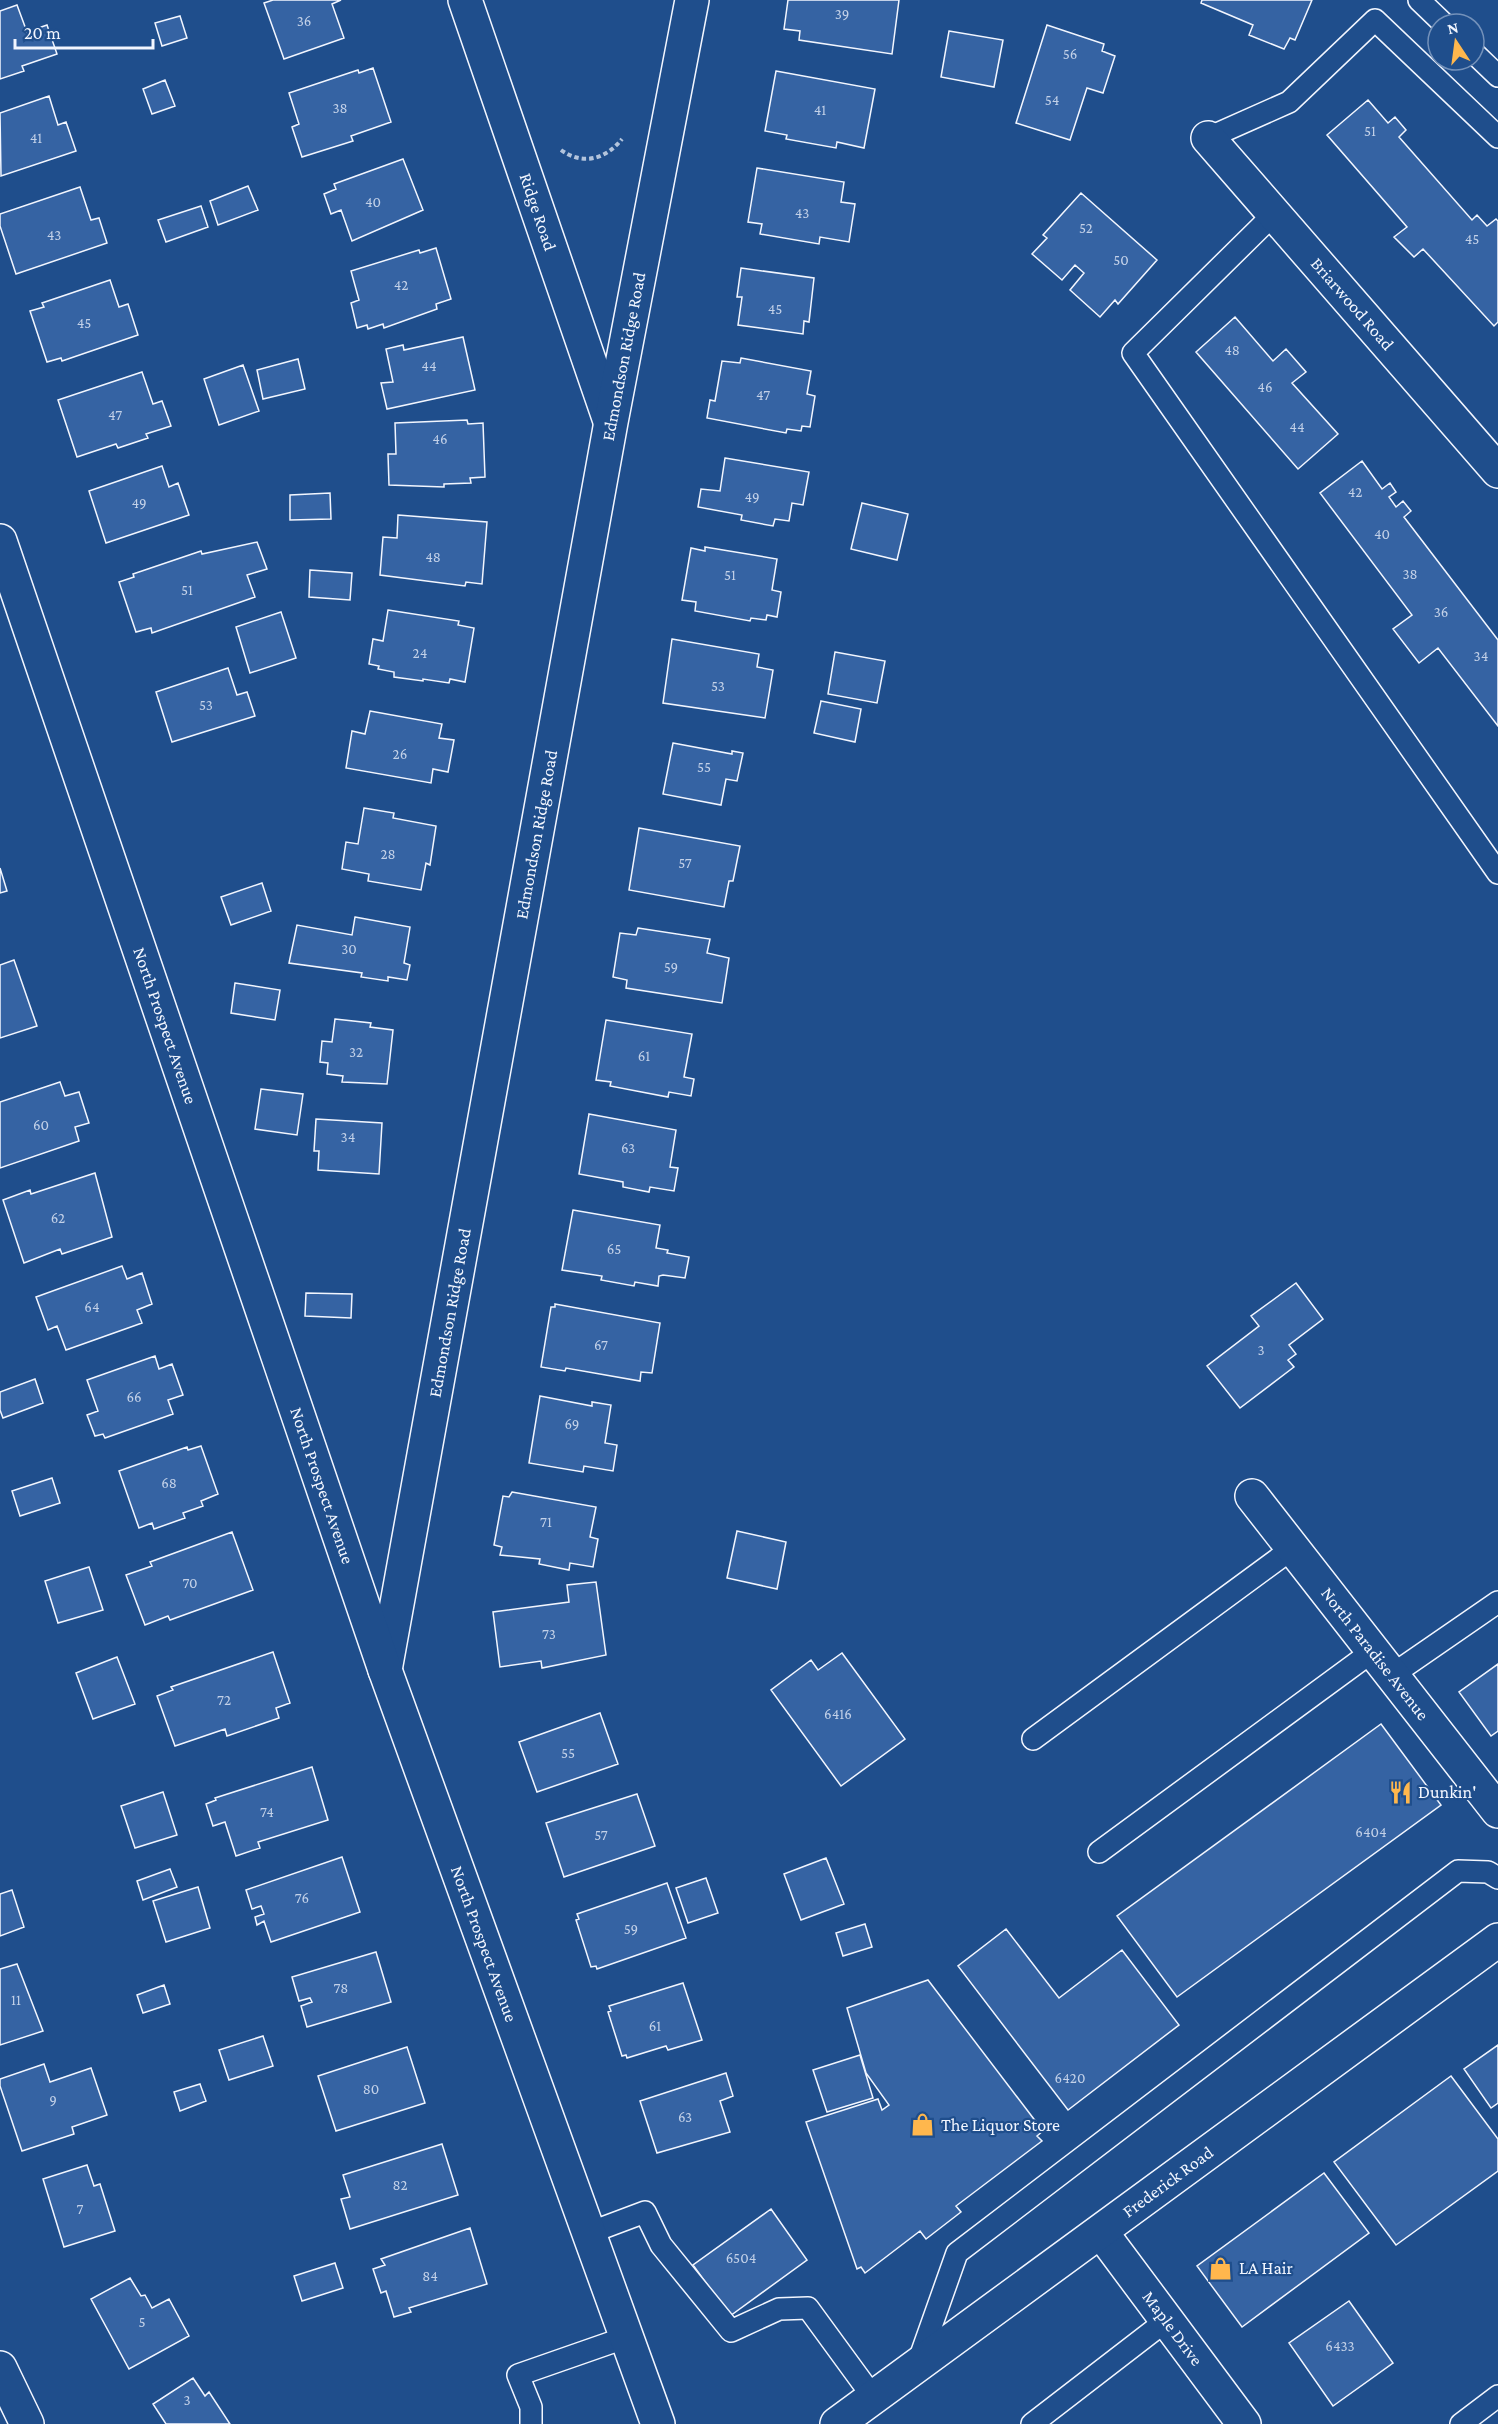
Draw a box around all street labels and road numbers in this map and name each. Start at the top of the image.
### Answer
street label: Ridge Road [515,170,561,254]
street label: Briarwood Road [1307,254,1398,355]
street label: Edmondson Ridge Road [598,270,650,443]
street label: Edmondson Ridge Road [511,748,561,921]
street label: North Prospect Avenue [129,945,201,1107]
street label: Edmondson Ridge Road [425,1226,475,1399]
street label: North Prospect Avenue [286,1405,358,1567]
street label: North Paradise Avenue [1317,1583,1433,1724]
street label: North Prospect Avenue [447,1863,522,2025]
street label: Frederick Road [1119,2142,1217,2222]
street label: Maple Drive [1138,2287,1207,2370]

